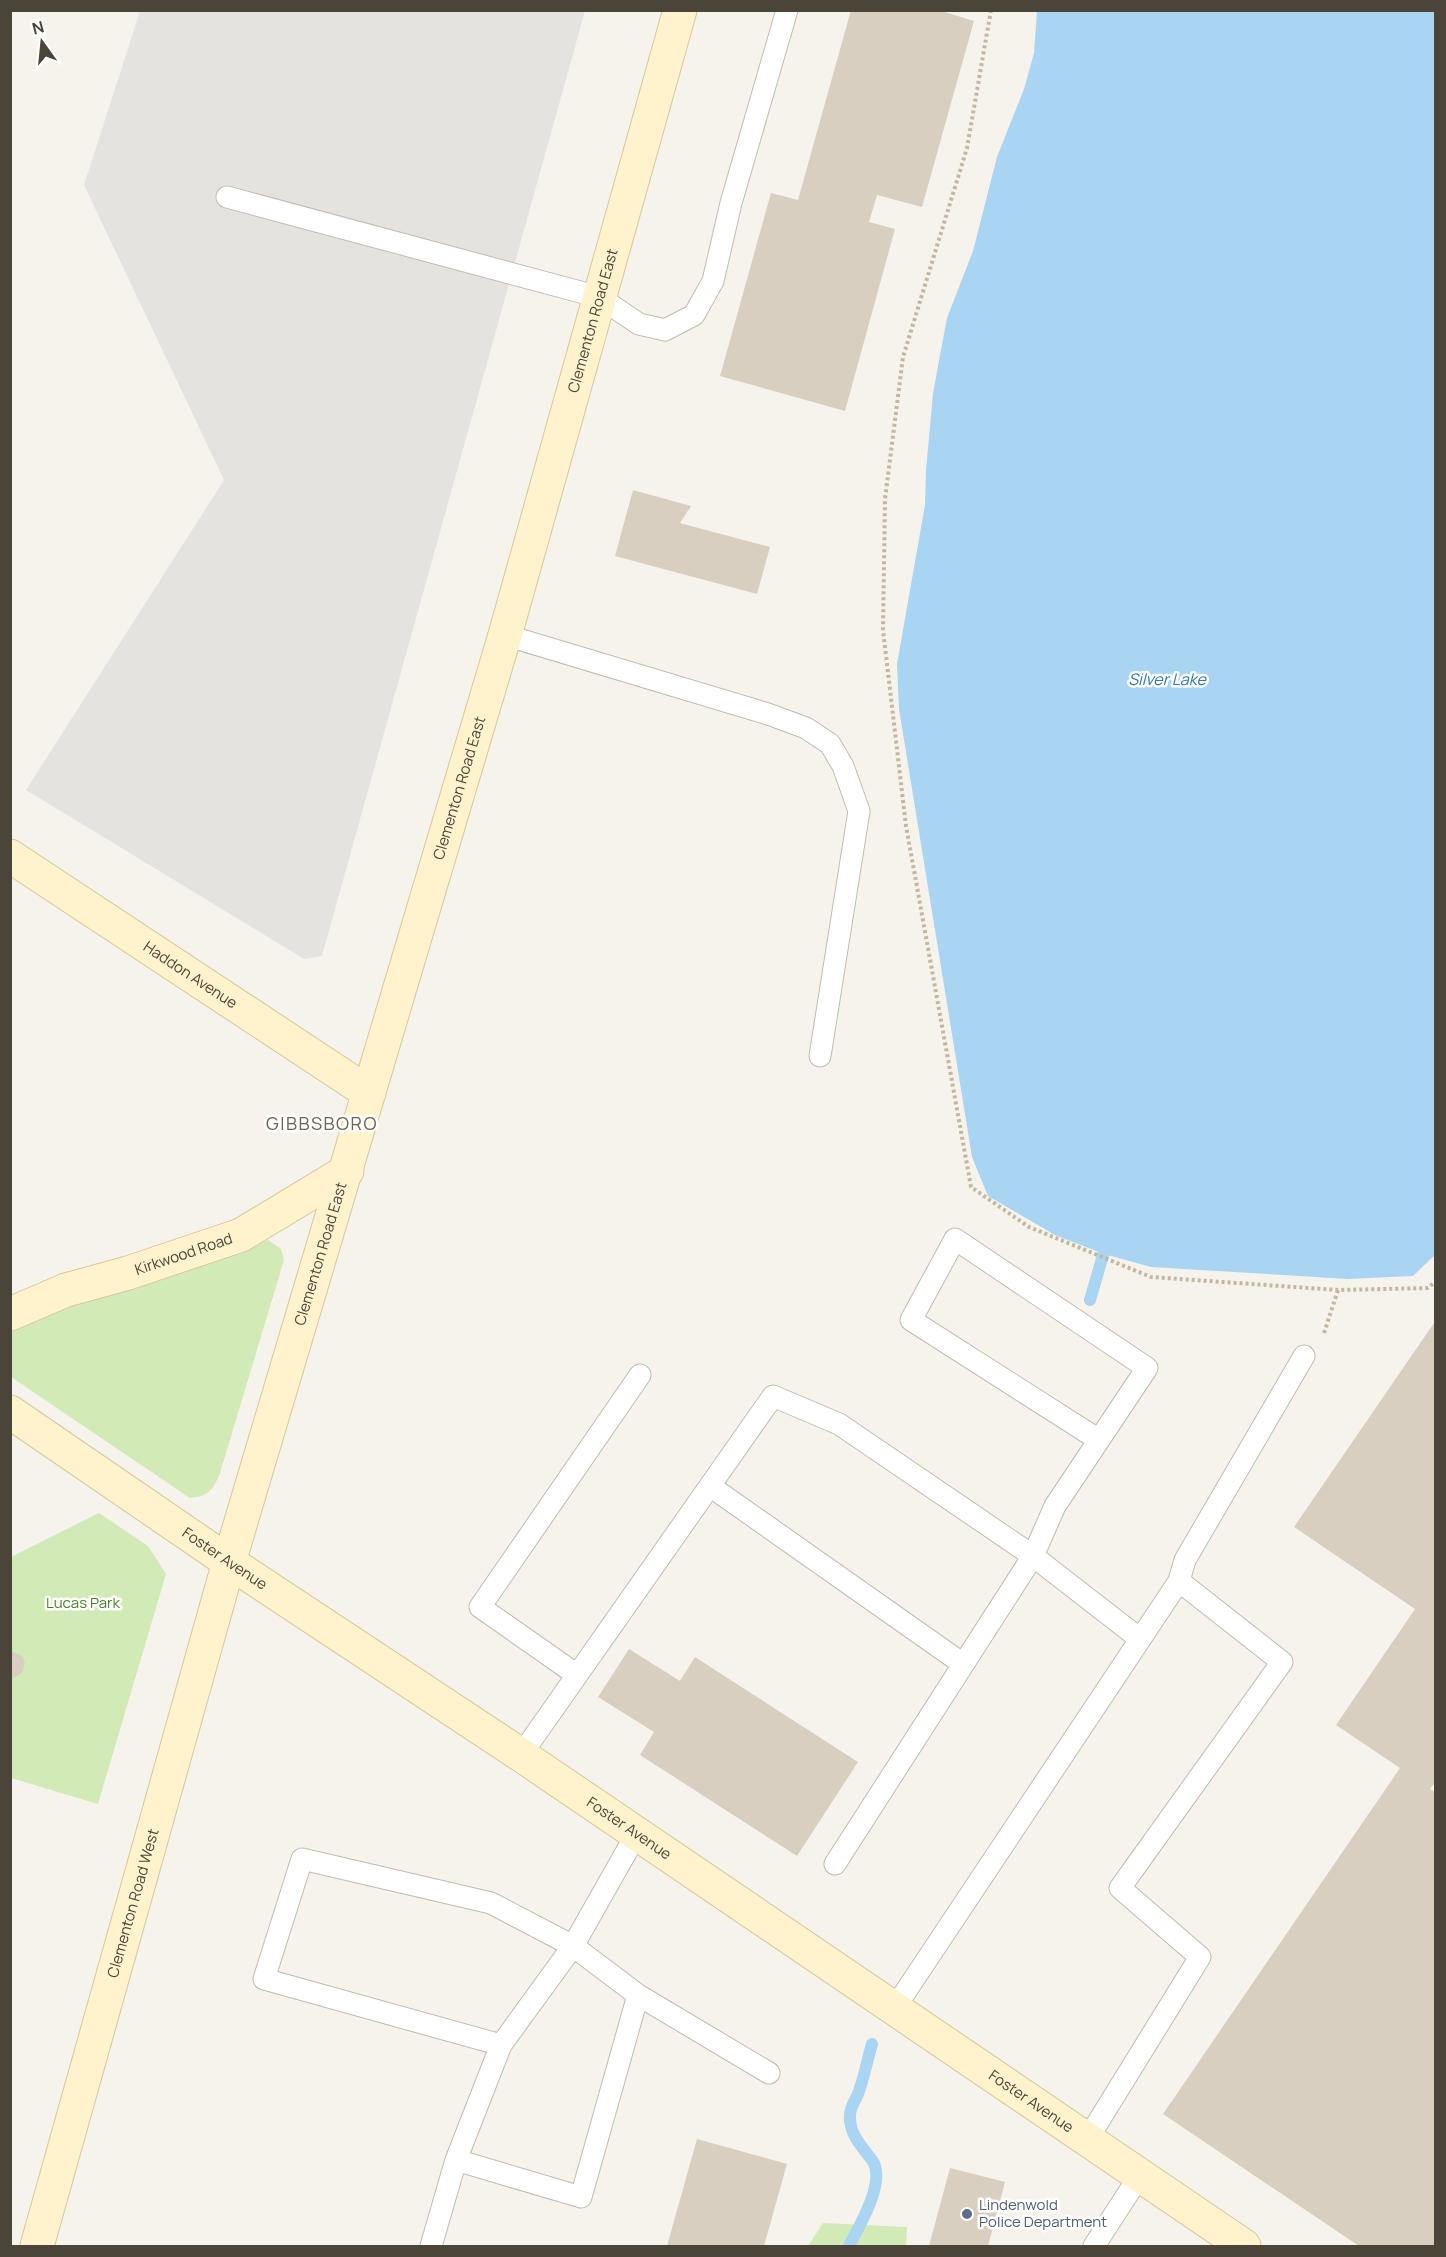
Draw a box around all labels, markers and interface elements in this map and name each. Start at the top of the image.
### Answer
north arrow [12,12,72,72]
text: N [30,15,47,40]
street label: Clementon Road East [562,246,623,395]
water label: Silver Lake [1128,668,1207,690]
street label: Clementon Road East [428,714,490,862]
street label: Haddon Avenue [139,936,242,1013]
district label: GIBBSBORO [266,1111,378,1135]
street label: Clementon Road East [289,1179,352,1328]
street label: Kirkwood Road [132,1228,235,1280]
street label: Foster Avenue [178,1522,272,1595]
park label: Lucas Park [46,1592,121,1613]
street label: Foster Avenue [583,1792,676,1864]
street label: Clementon Road West [102,1826,164,1980]
street label: Foster Avenue [985,2065,1078,2137]
place label: Lindenwold Police Department [979,2194,1107,2232]
marker: Lindenwold Police Department [960,2207,974,2221]

